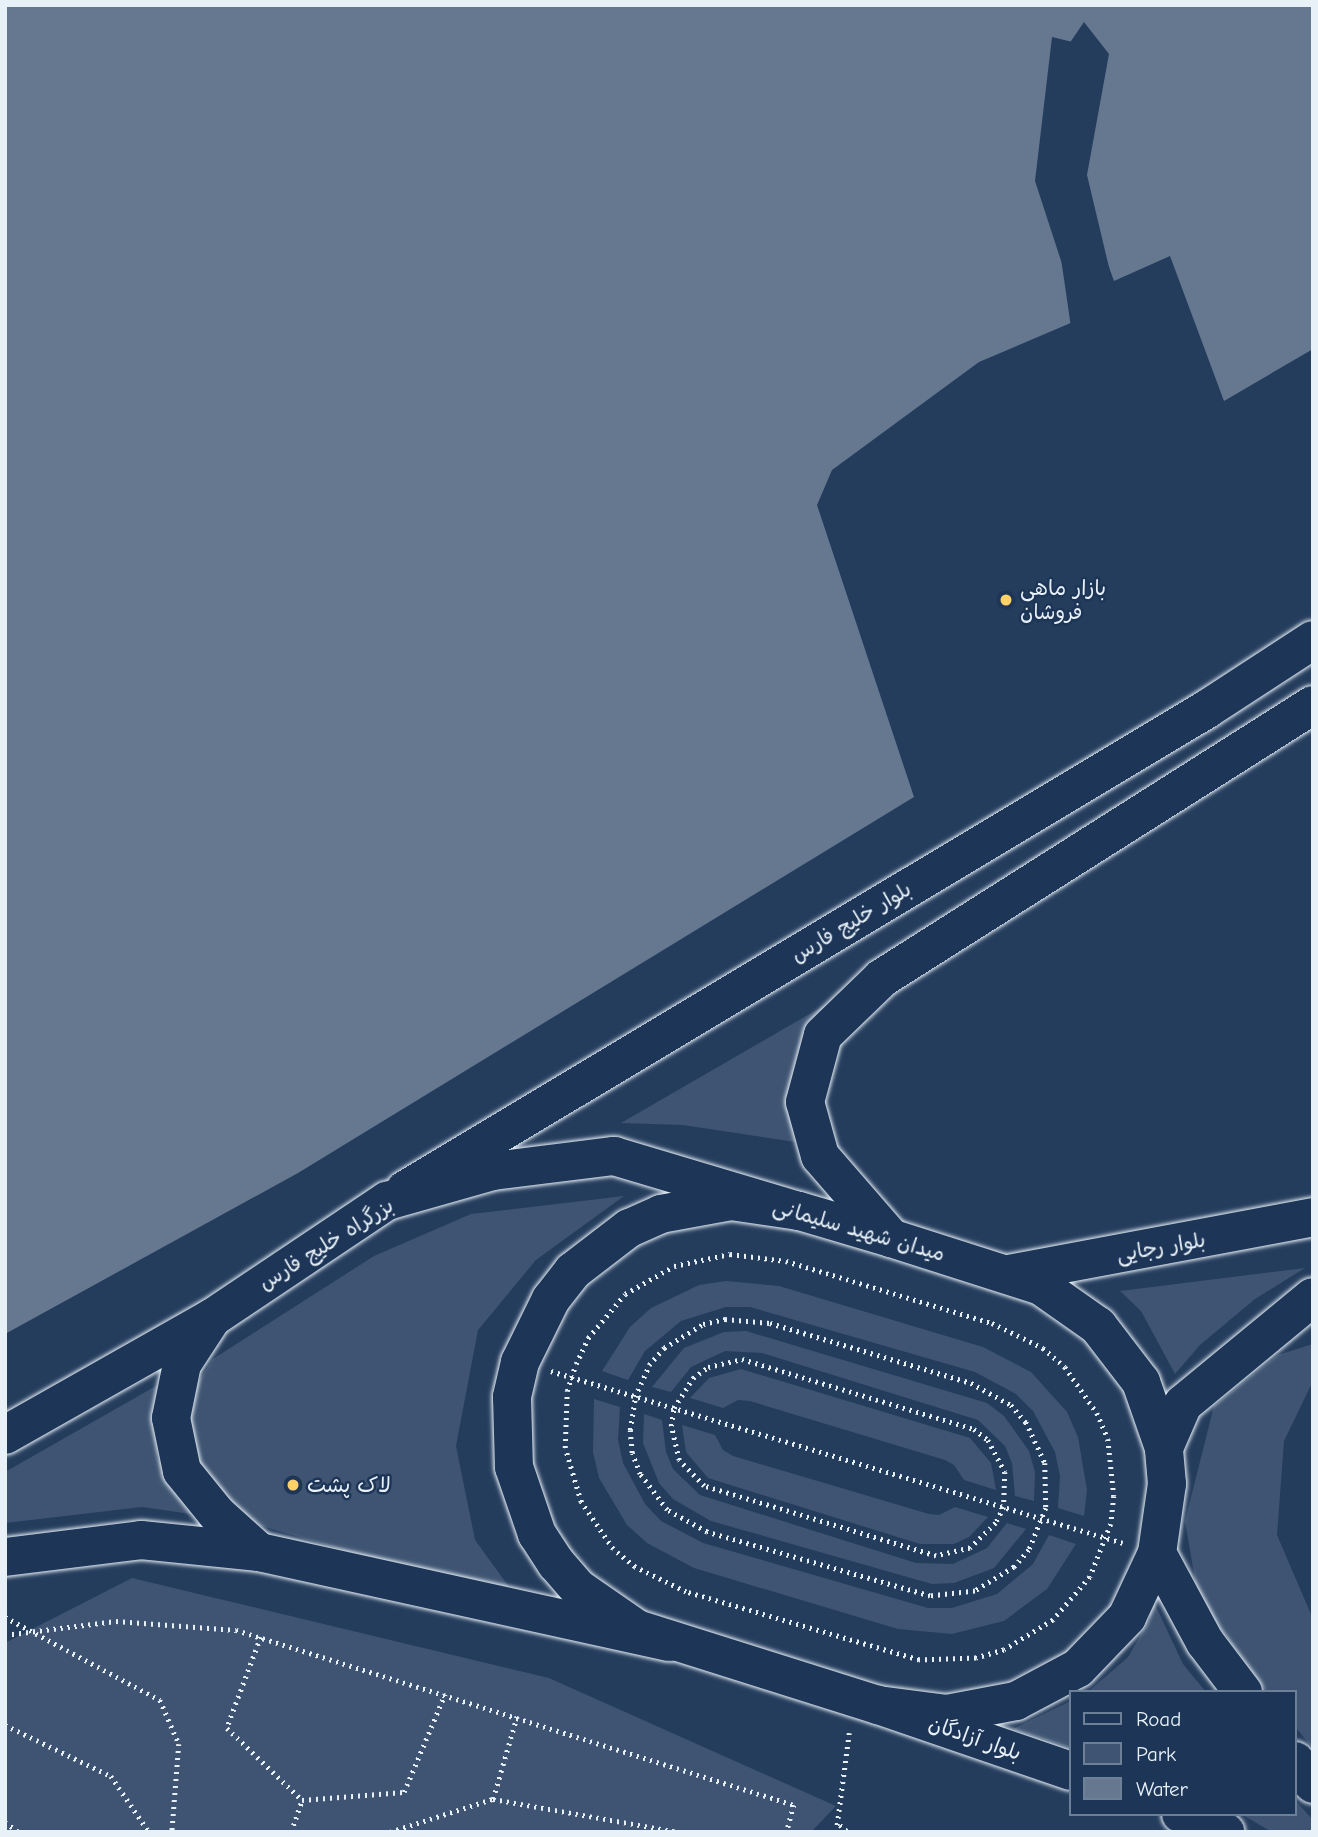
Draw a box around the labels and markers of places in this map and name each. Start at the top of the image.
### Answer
place label: بازار ماهی فروشان [1020,575,1106,625]
marker: بازار ماهی فروشان [998,592,1014,608]
place label: لاک پشت [307,1472,391,1498]
marker: لاک پشت [285,1477,301,1493]

